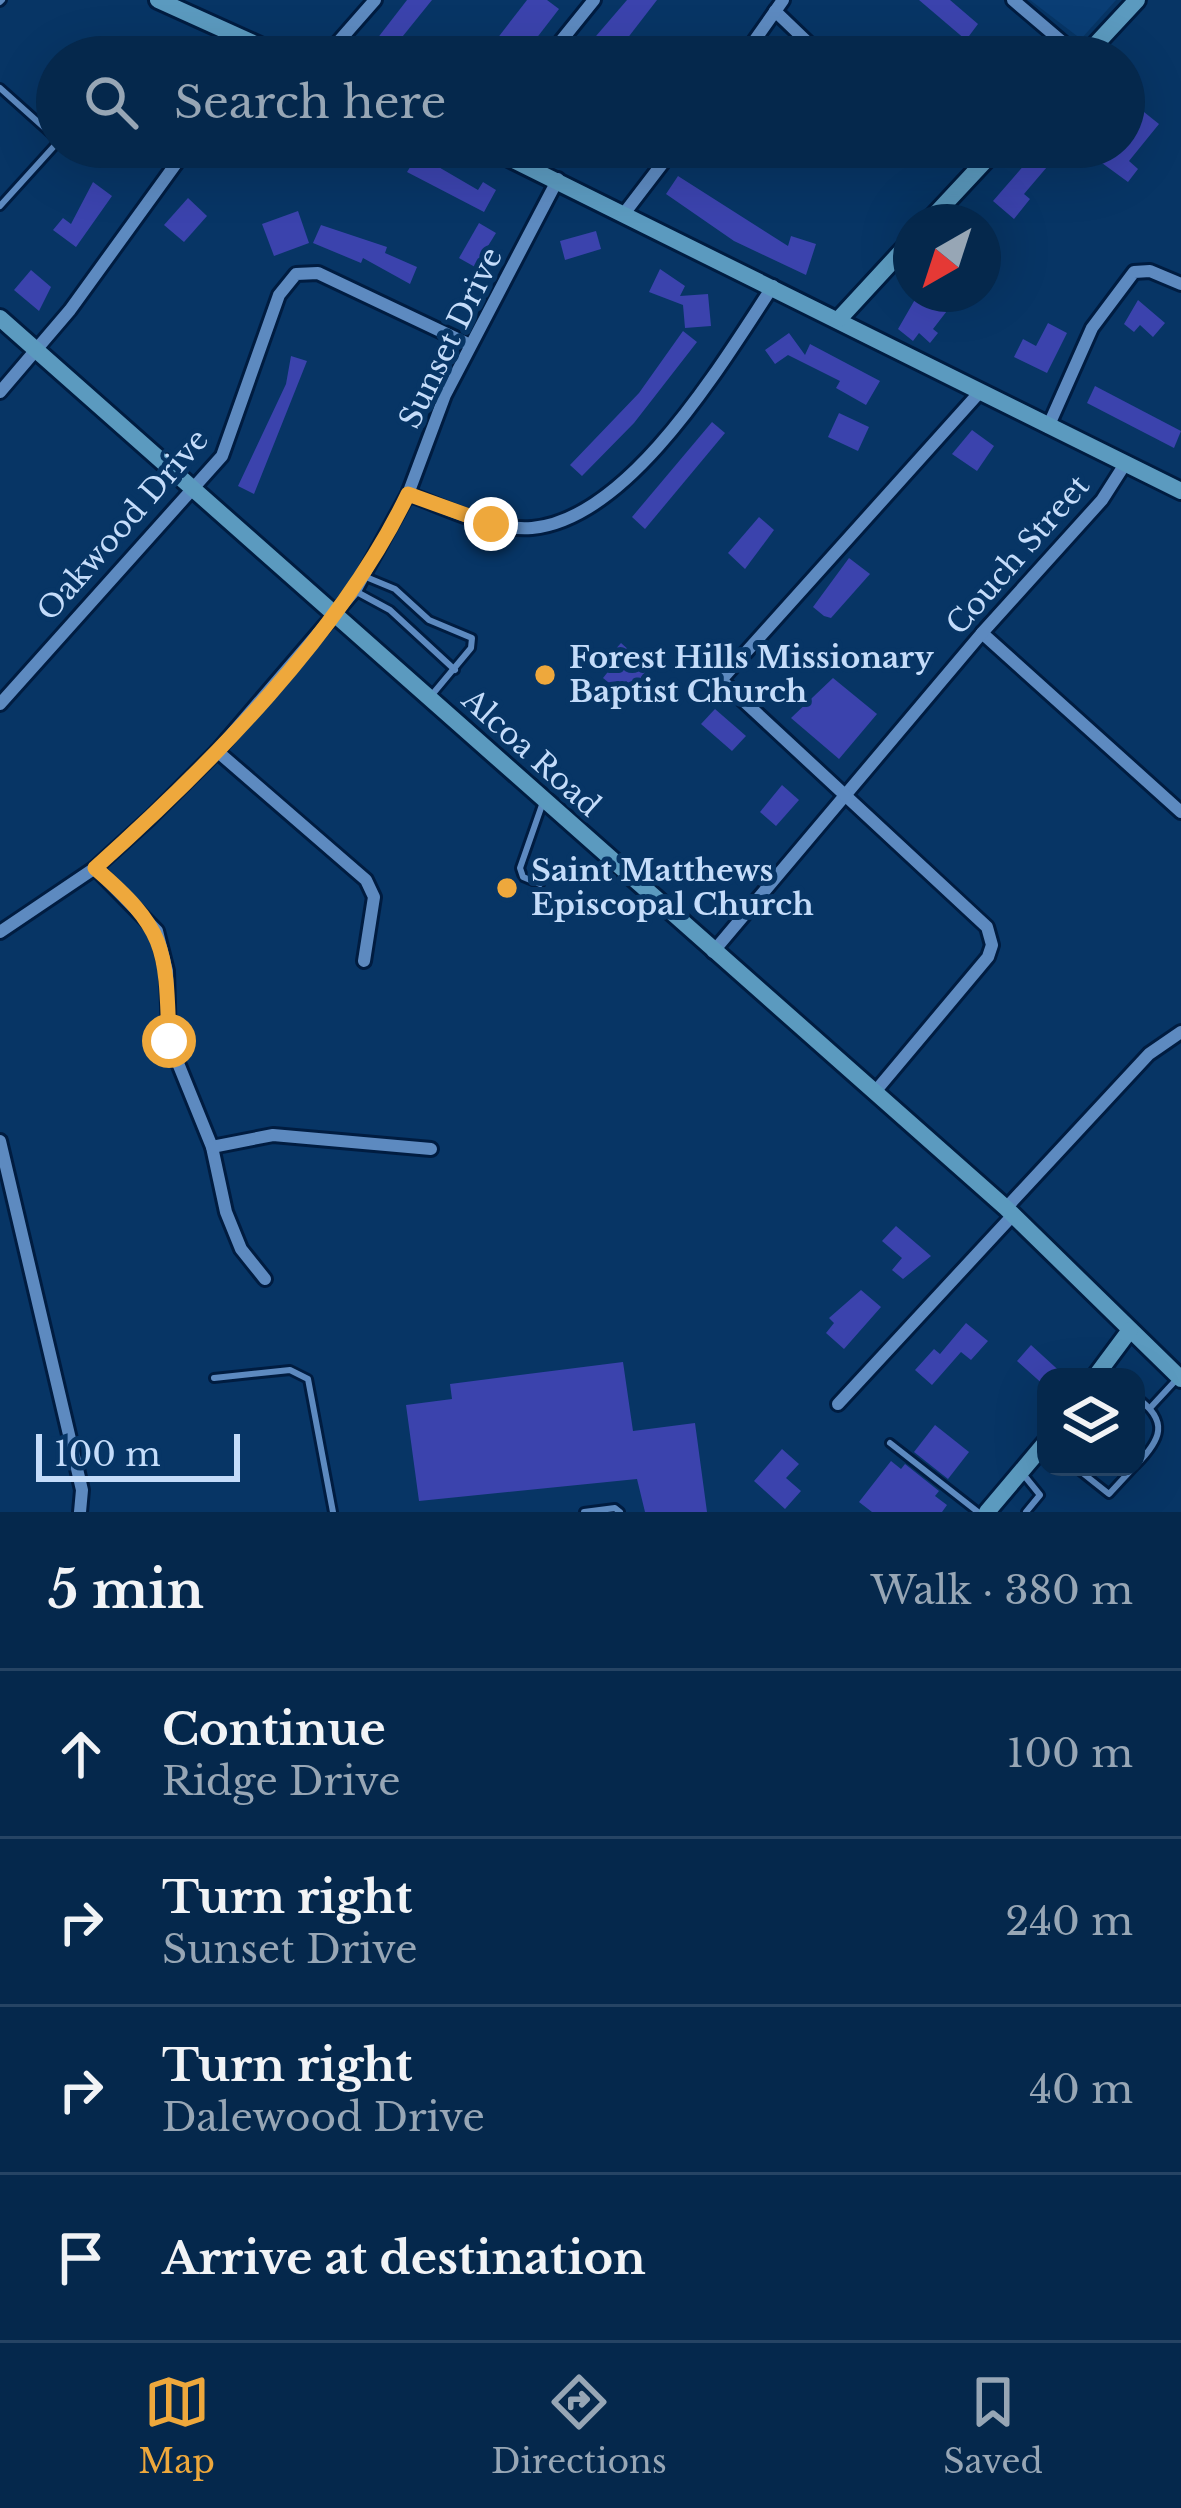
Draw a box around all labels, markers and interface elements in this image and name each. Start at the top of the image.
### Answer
search box [36,36,1145,168]
icon: search [78,69,144,135]
text: Search here [174,74,446,130]
north arrow [893,204,1001,312]
street label: Sunset Drive [391,241,510,434]
street label: Oakwood Drive [29,421,216,628]
street label: Couch Street [938,467,1097,642]
route end [464,497,518,551]
place label: Forest Hills Missionary Baptist Church [569,639,934,710]
marker: Forest Hills Missionary Baptist Church [532,662,558,688]
street label: Alcoa Road [454,680,608,824]
place label: Saint Matthews Episcopal Church [531,852,814,923]
marker: Saint Matthews Episcopal Church [494,875,520,901]
route start [142,1014,196,1068]
map controls [1037,1368,1145,1476]
button: layers [1037,1368,1145,1476]
scale bar [36,1428,240,1481]
text: 100 m [54,1434,161,1475]
text: 5 min [48,1559,204,1622]
text: Walk · 380 m [871,1566,1133,1615]
text: Continue [162,1701,386,1757]
icon: ahead [48,1721,114,1787]
text: 100 m [1007,1729,1133,1778]
text: Ridge Drive [162,1757,401,1806]
text: Turn right [162,1869,412,1925]
icon: right [48,1889,114,1955]
text: 240 m [1005,1897,1133,1946]
text: Sunset Drive [162,1925,418,1974]
text: Turn right [162,2037,412,2093]
icon: right [48,2057,114,2123]
text: 40 m [1029,2065,1133,2114]
text: Dalewood Drive [162,2093,485,2142]
icon: arrive [48,2225,114,2291]
text: Arrive at destination [162,2230,646,2286]
tab: Map [138,2369,215,2482]
tab: Directions [491,2369,667,2482]
tab: Saved [943,2369,1043,2482]

